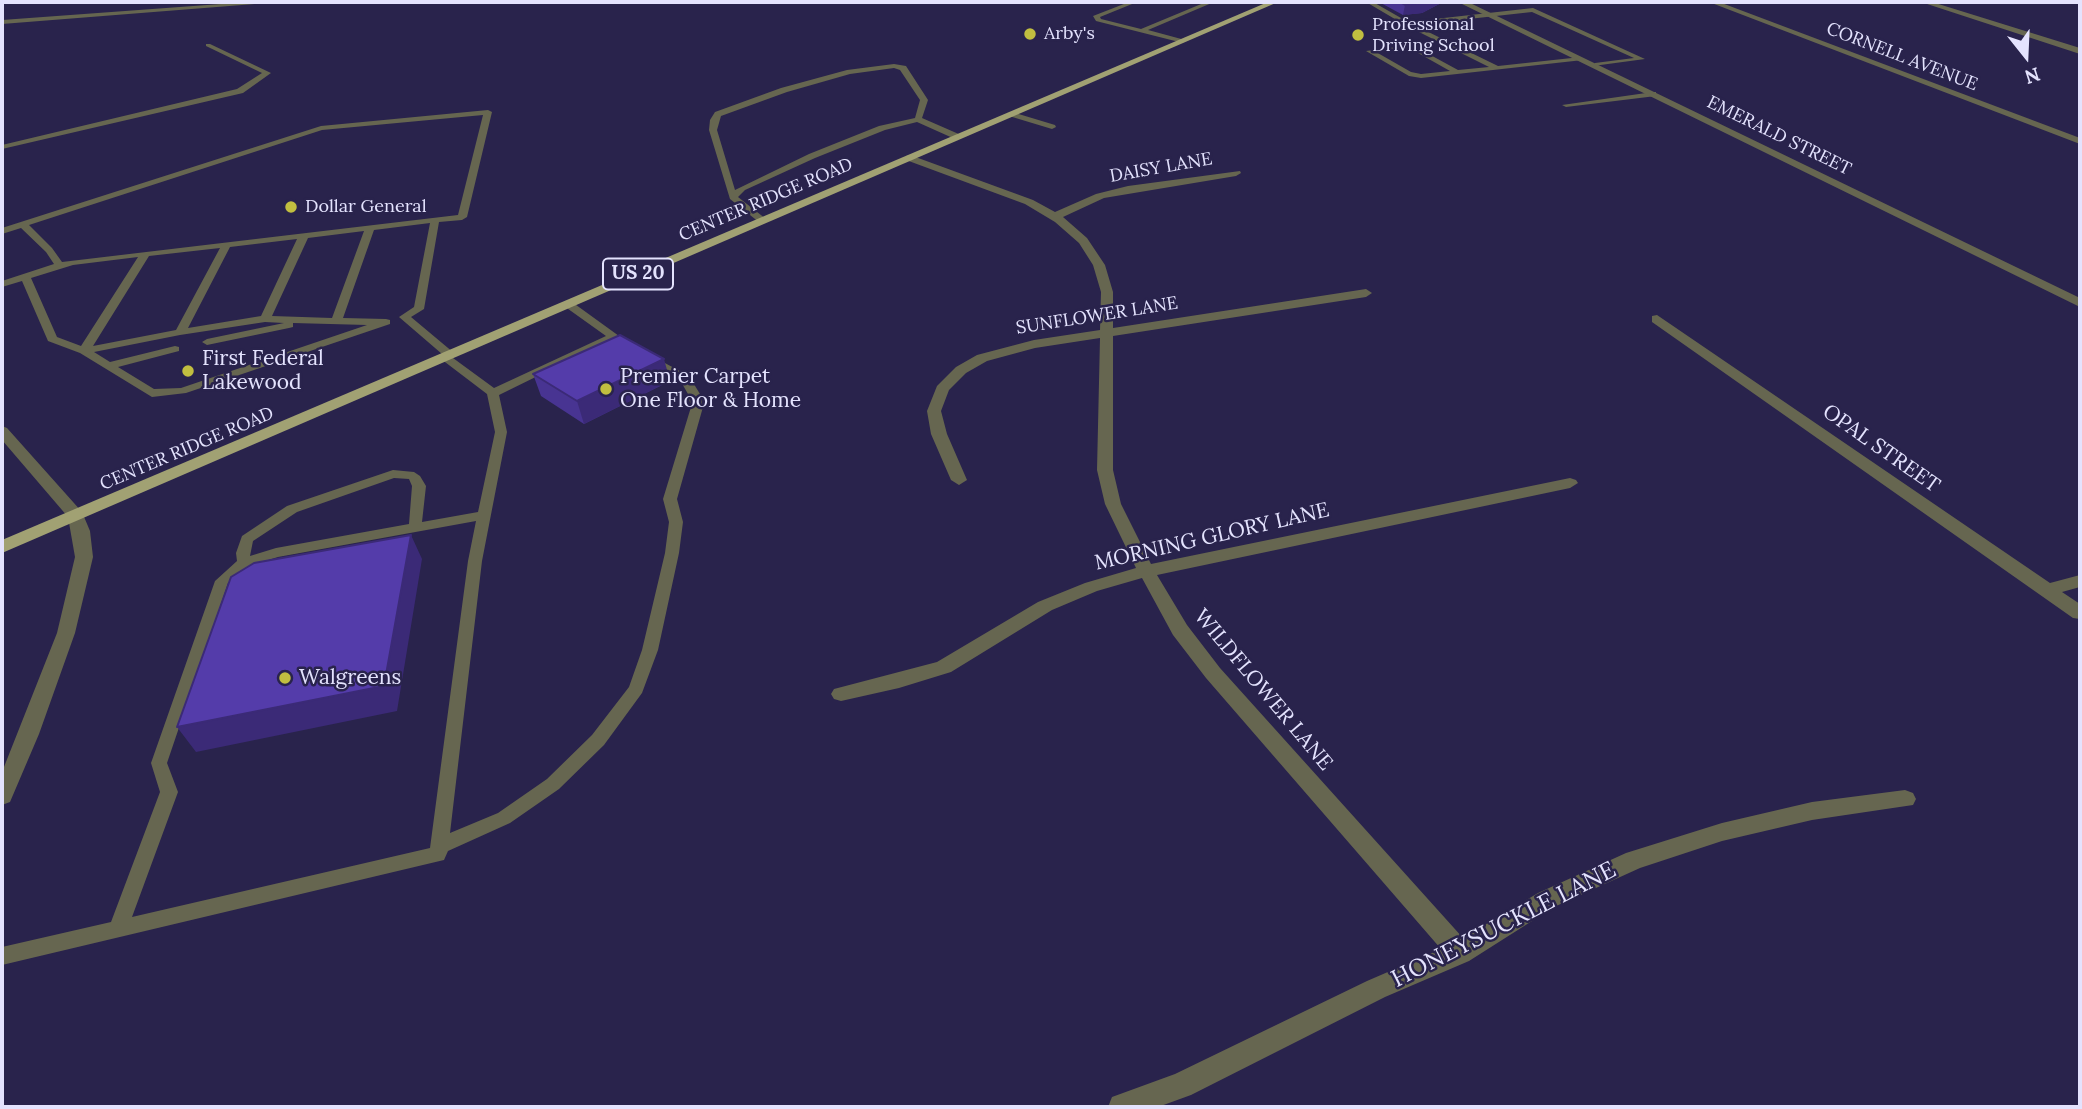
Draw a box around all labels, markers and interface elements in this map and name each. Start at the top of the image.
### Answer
place label: Professional Driving School [1372,14,1495,56]
street label: CORNELL AVENUE [1823,18,1981,96]
north arrow [1991,21,2061,91]
place label: Arby's [1044,23,1095,45]
marker: Arby's [1022,26,1038,42]
marker: Professional Driving School [1350,27,1366,43]
text: N [2022,62,2043,90]
street label: EMERALD STREET [1703,92,1855,180]
street label: DAISY LANE [1108,148,1214,188]
street label: CENTER RIDGE ROAD [676,154,856,246]
place label: Dollar General [305,196,427,218]
marker: Dollar General [283,199,299,215]
road number: US 20 [603,258,673,290]
street label: SUNFLOWER LANE [1015,293,1179,339]
place label: First Federal Lakewood [202,346,324,396]
marker: First Federal Lakewood [180,363,196,379]
place label: Premier Carpet One Floor & Home [620,364,801,414]
marker: Premier Carpet One Floor & Home [598,381,614,397]
street label: OPAL STREET [1817,399,1945,499]
street label: CENTER RIDGE ROAD [97,403,277,495]
street label: MORNING GLORY LANE [1092,498,1332,576]
street label: WILDFLOWER LANE [1188,604,1338,776]
place label: Walgreens [299,665,401,691]
marker: Walgreens [277,670,293,686]
street label: HONEYSUCKLE LANE [1387,856,1621,994]

